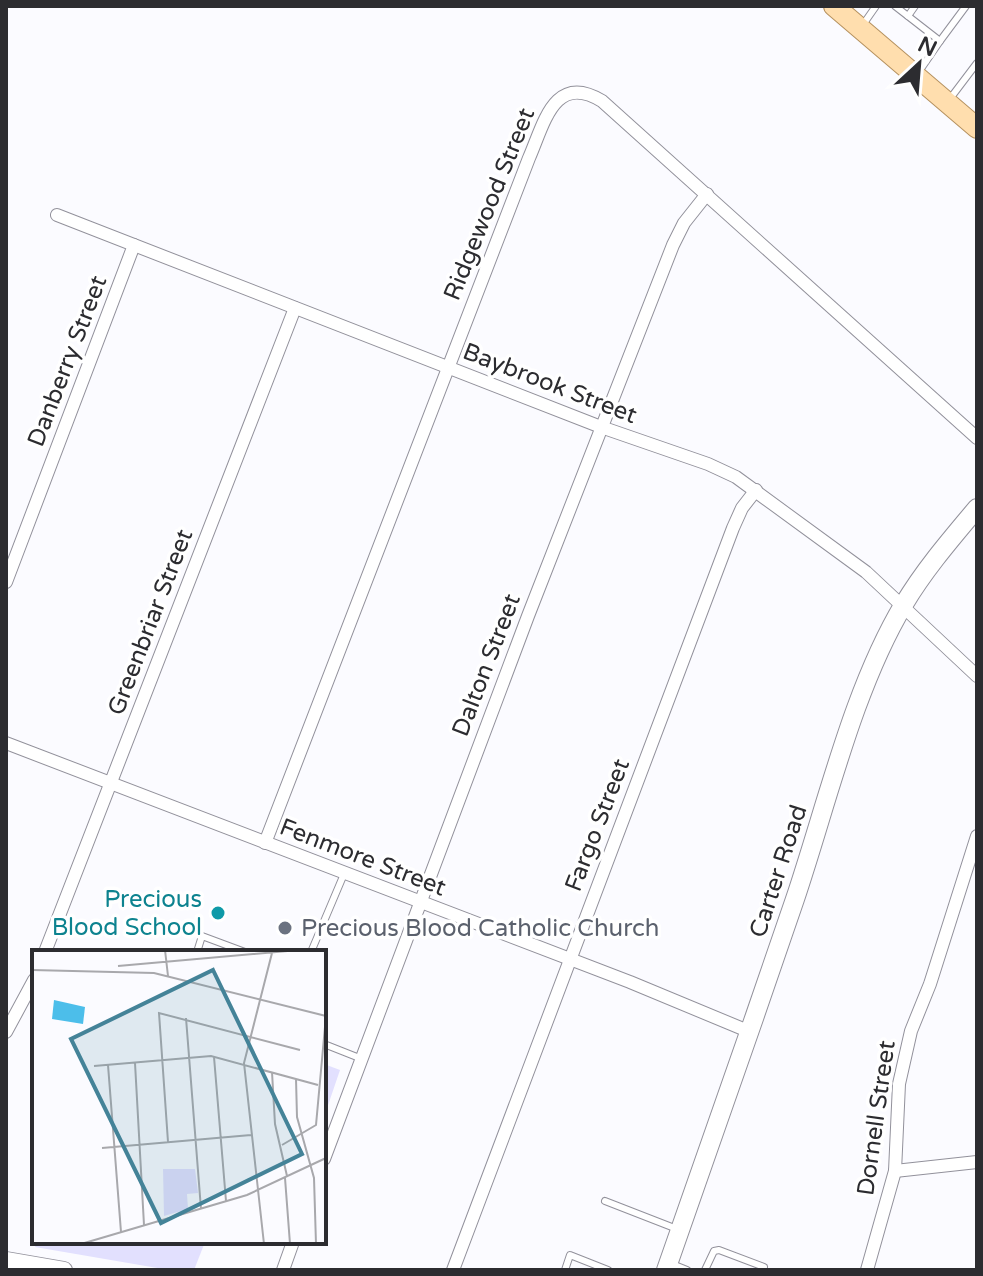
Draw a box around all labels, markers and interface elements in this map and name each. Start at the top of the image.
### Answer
north arrow [879,24,959,104]
text: N [914,31,941,62]
street label: Ridgewood Street [438,104,541,305]
street label: Danberry Street [22,272,113,451]
street label: Baybrook Street [459,337,641,430]
street label: Greenbriar Street [102,525,199,719]
street label: Dalton Street [446,590,527,741]
street label: Fargo Street [559,755,636,896]
street label: Carter Road [743,801,814,941]
street label: Fenmore Street [276,812,450,902]
place label: Precious Blood School [52,885,202,942]
marker: Precious Blood School [209,904,227,922]
place label: Precious Blood Catholic Church [301,914,659,943]
marker: Precious Blood Catholic Church [276,919,294,937]
inset map [32,950,326,1244]
street label: Dornell Street [851,1039,902,1197]

